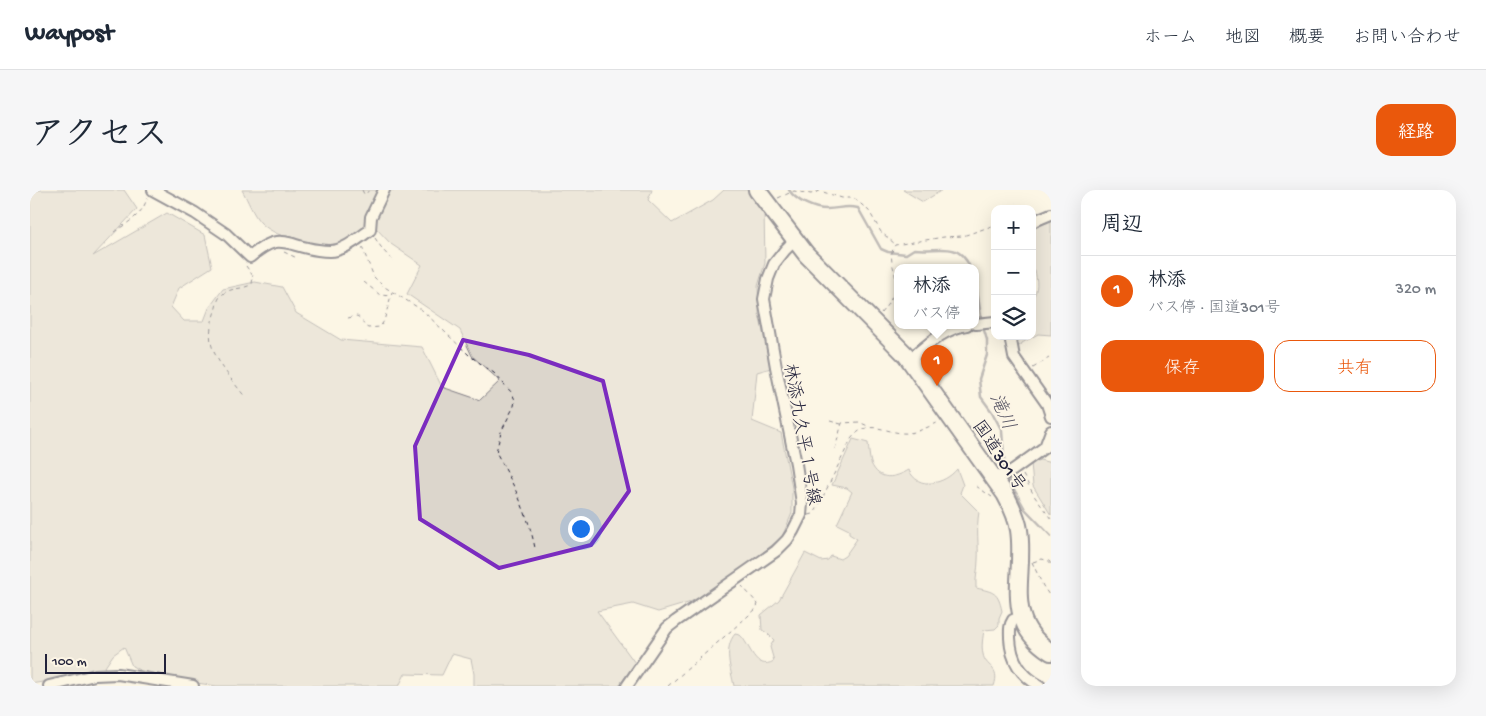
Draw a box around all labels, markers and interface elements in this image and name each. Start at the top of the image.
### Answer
text: Waypost [25,20,113,49]
text: ホーム [1144,28,1197,49]
text: 地図 [1225,28,1261,49]
text: 概要 [1289,28,1325,49]
text: お問い合わせ [1353,28,1461,49]
button: 経路 [1376,104,1456,156]
text: アクセス [30,117,168,158]
map controls [991,205,1036,340]
button: + [991,205,1036,250]
text: 周辺 [1101,214,1143,239]
button: − [991,250,1036,295]
popup [894,264,979,329]
text: 林添 [1148,270,1186,293]
text: 林添 [912,276,951,299]
text: 1 [1114,281,1120,300]
text: 320 m [1396,281,1436,300]
button: layers [991,295,1036,340]
text: バス停 · 国道301号 [1148,300,1280,319]
text: バス停 [912,306,961,325]
button: 保存 [1101,340,1264,392]
button: 共有 [1274,340,1436,392]
pin: 1 [921,345,953,386]
street label: 林添九久平１号線 [778,362,824,507]
water label: 滝川 [983,390,1020,434]
street label: 国道301号 [967,416,1030,496]
your location [568,516,594,542]
scale bar [45,651,166,674]
text: 100 m [52,654,87,671]

